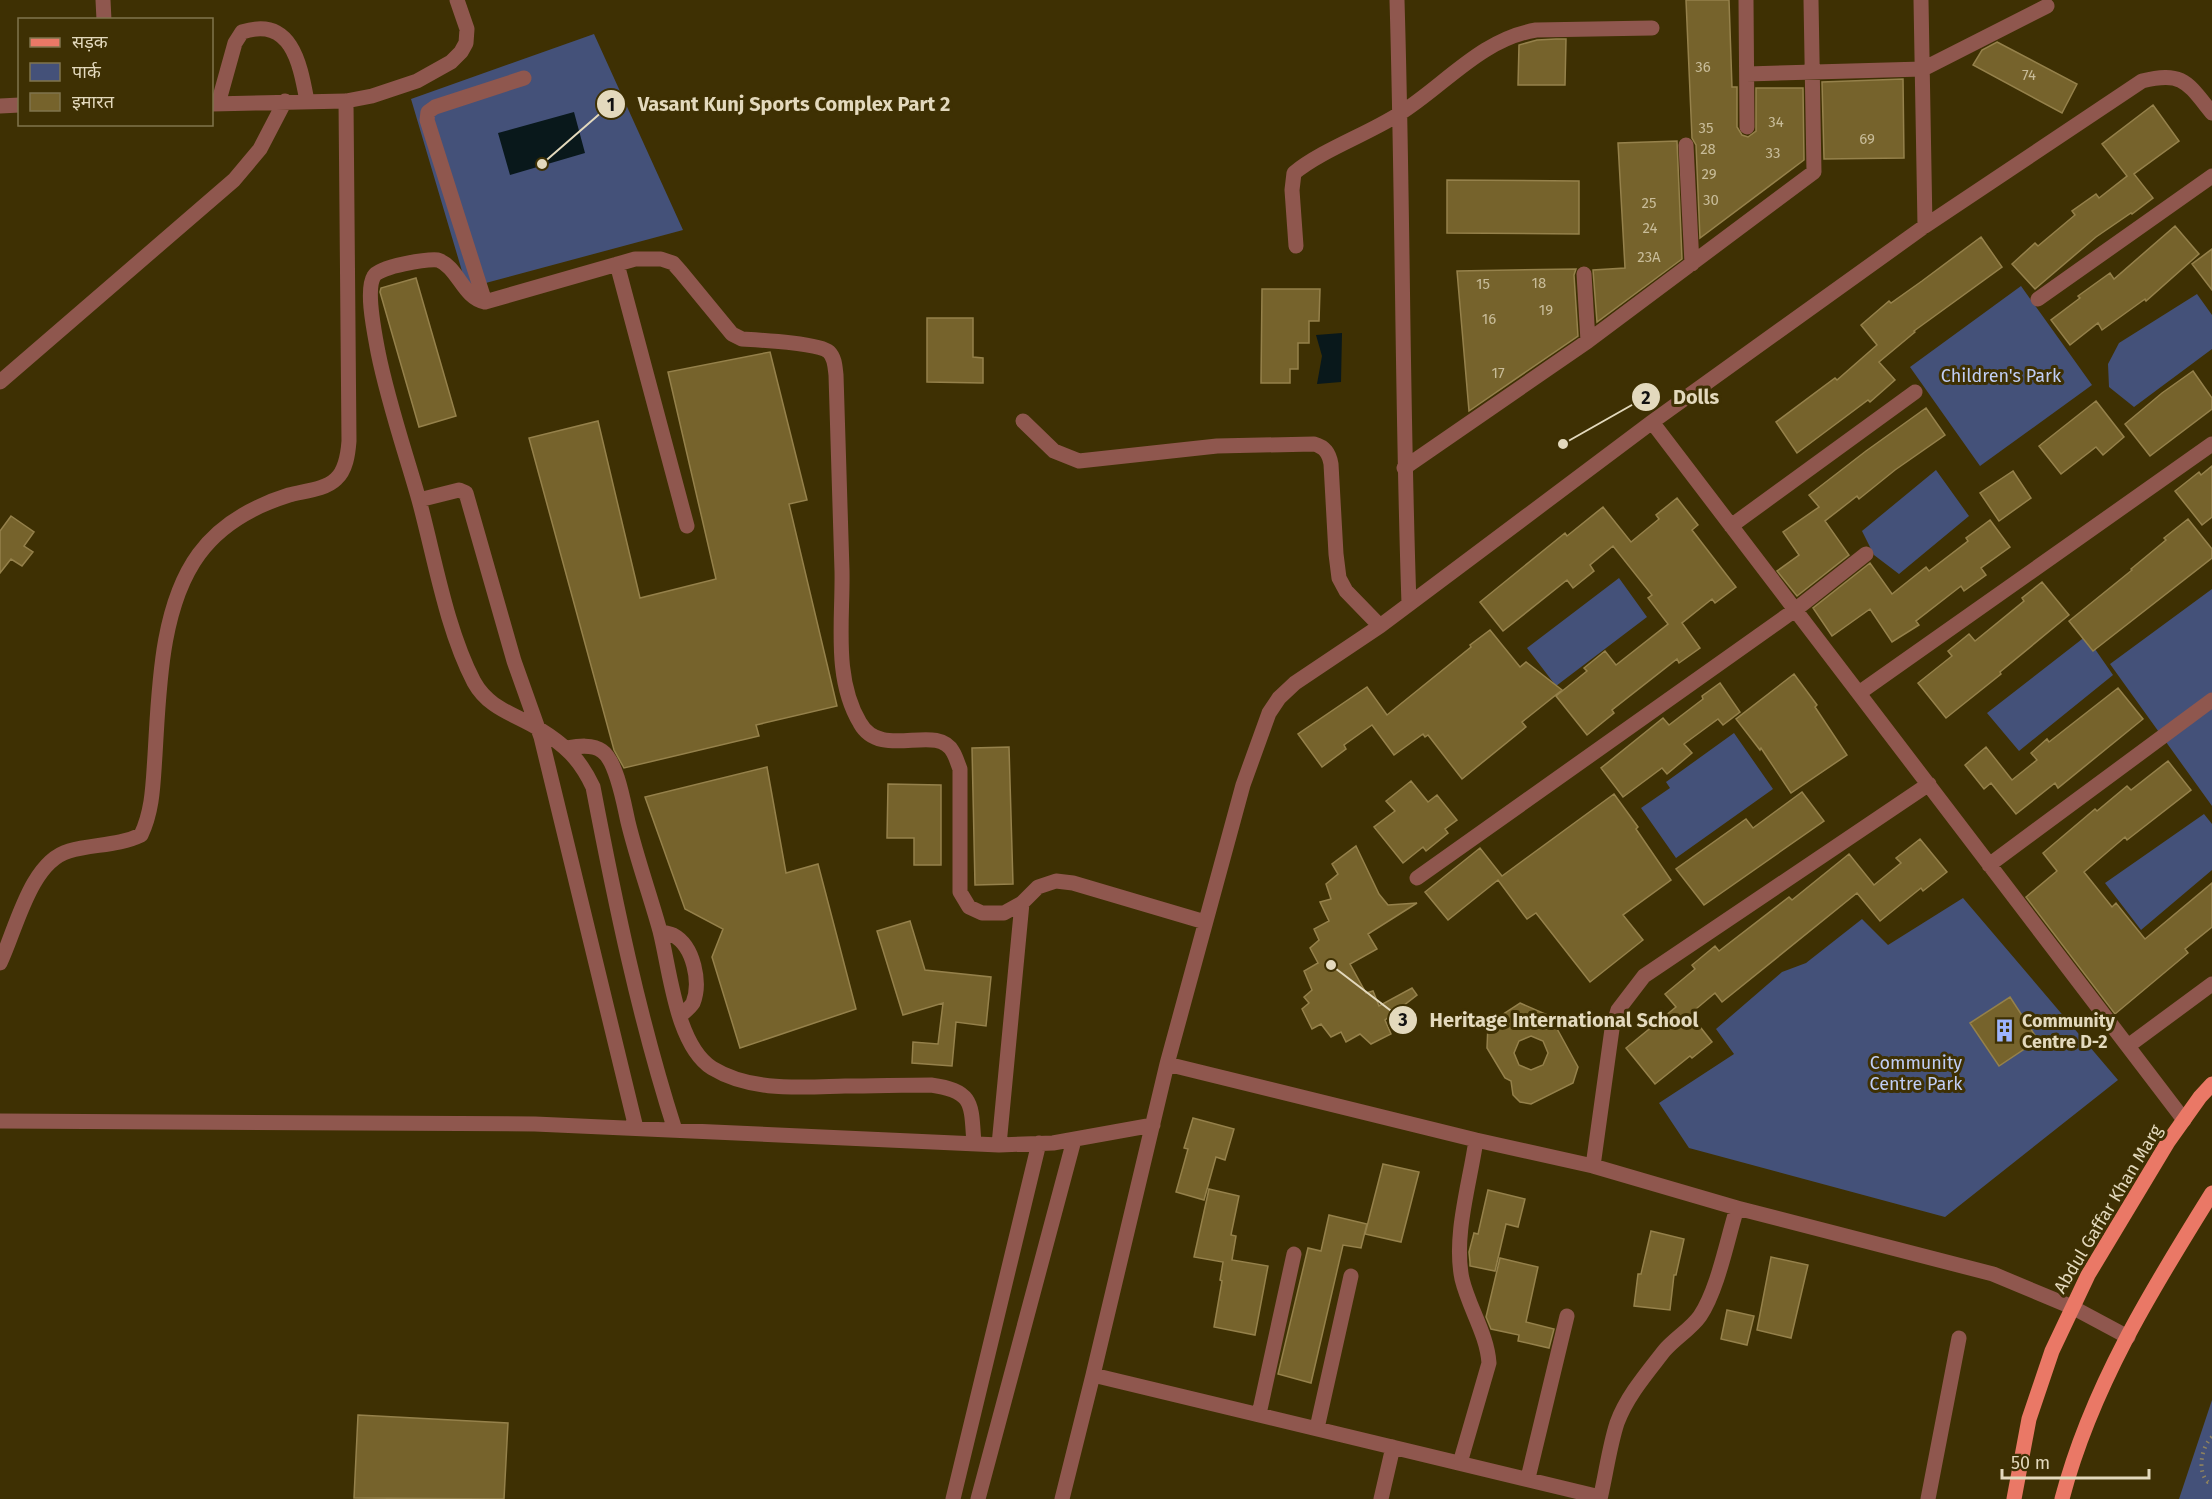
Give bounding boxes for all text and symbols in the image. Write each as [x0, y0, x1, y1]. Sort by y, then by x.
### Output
legend [18, 18, 213, 126]
text: सड़क [72, 31, 109, 53]
house number: 36 [1695, 58, 1711, 76]
text: पार्क [72, 61, 102, 83]
house number: 74 [2022, 66, 2036, 84]
callout: Vasant Kunj Sports Complex Part 2 [596, 85, 962, 123]
text: इमारत [72, 91, 115, 113]
text: Vasant Kunj Sports Complex Part 2 [637, 92, 950, 116]
text: 1 [607, 94, 615, 116]
house number: 34 [1768, 113, 1784, 131]
house number: 35 [1698, 119, 1714, 137]
house number: 69 [1859, 130, 1875, 148]
house number: 28 [1700, 140, 1716, 158]
house number: 33 [1766, 144, 1780, 162]
house number: 29 [1701, 165, 1717, 183]
house number: 30 [1703, 191, 1719, 209]
house number: 25 [1642, 194, 1656, 212]
house number: 24 [1642, 219, 1658, 237]
house number: 23A [1637, 248, 1661, 266]
house number: 18 [1532, 274, 1546, 292]
house number: 15 [1476, 275, 1490, 293]
house number: 19 [1539, 301, 1553, 319]
house number: 16 [1482, 310, 1496, 328]
house number: 17 [1491, 364, 1505, 382]
park label: Children's Park [1941, 365, 2062, 387]
callout: Dolls [1631, 378, 1731, 416]
text: Dolls [1673, 385, 1719, 409]
text: 2 [1641, 387, 1651, 409]
callout: Heritage International School [1388, 1001, 1710, 1039]
text: Heritage International School [1430, 1008, 1698, 1032]
text: 3 [1397, 1009, 1408, 1031]
place label: Community Centre D-2 [2022, 1010, 2116, 1053]
building icon: Community Centre D-2 [1991, 1018, 2017, 1044]
park label: Community Centre Park [1870, 1052, 1963, 1095]
street label: Abdul Gaffar Khan Marg [2049, 1120, 2167, 1297]
scale bar [2002, 1442, 2149, 1480]
text: 50 m [2011, 1452, 2050, 1474]

